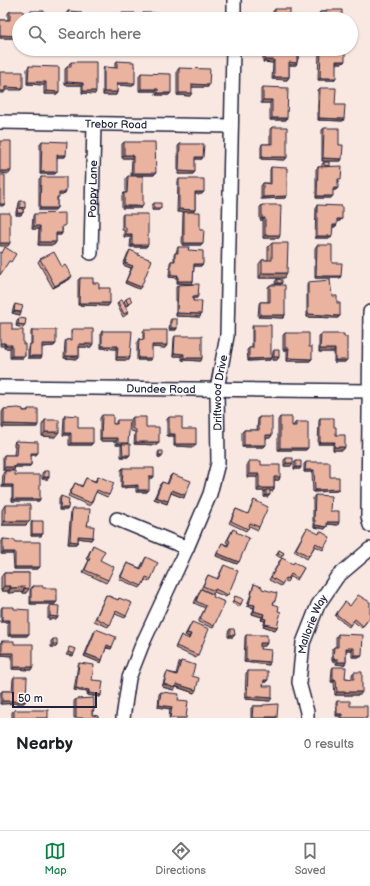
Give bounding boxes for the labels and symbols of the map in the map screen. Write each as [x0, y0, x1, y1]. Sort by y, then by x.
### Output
street label: Trebor Road [85, 117, 147, 132]
street label: Poppy Lane [86, 160, 100, 218]
street label: Driftwood Drive [211, 353, 230, 431]
street label: Dundee Road [126, 382, 196, 396]
street label: Mallorie Way [296, 592, 330, 654]
scale bar [12, 690, 97, 709]

